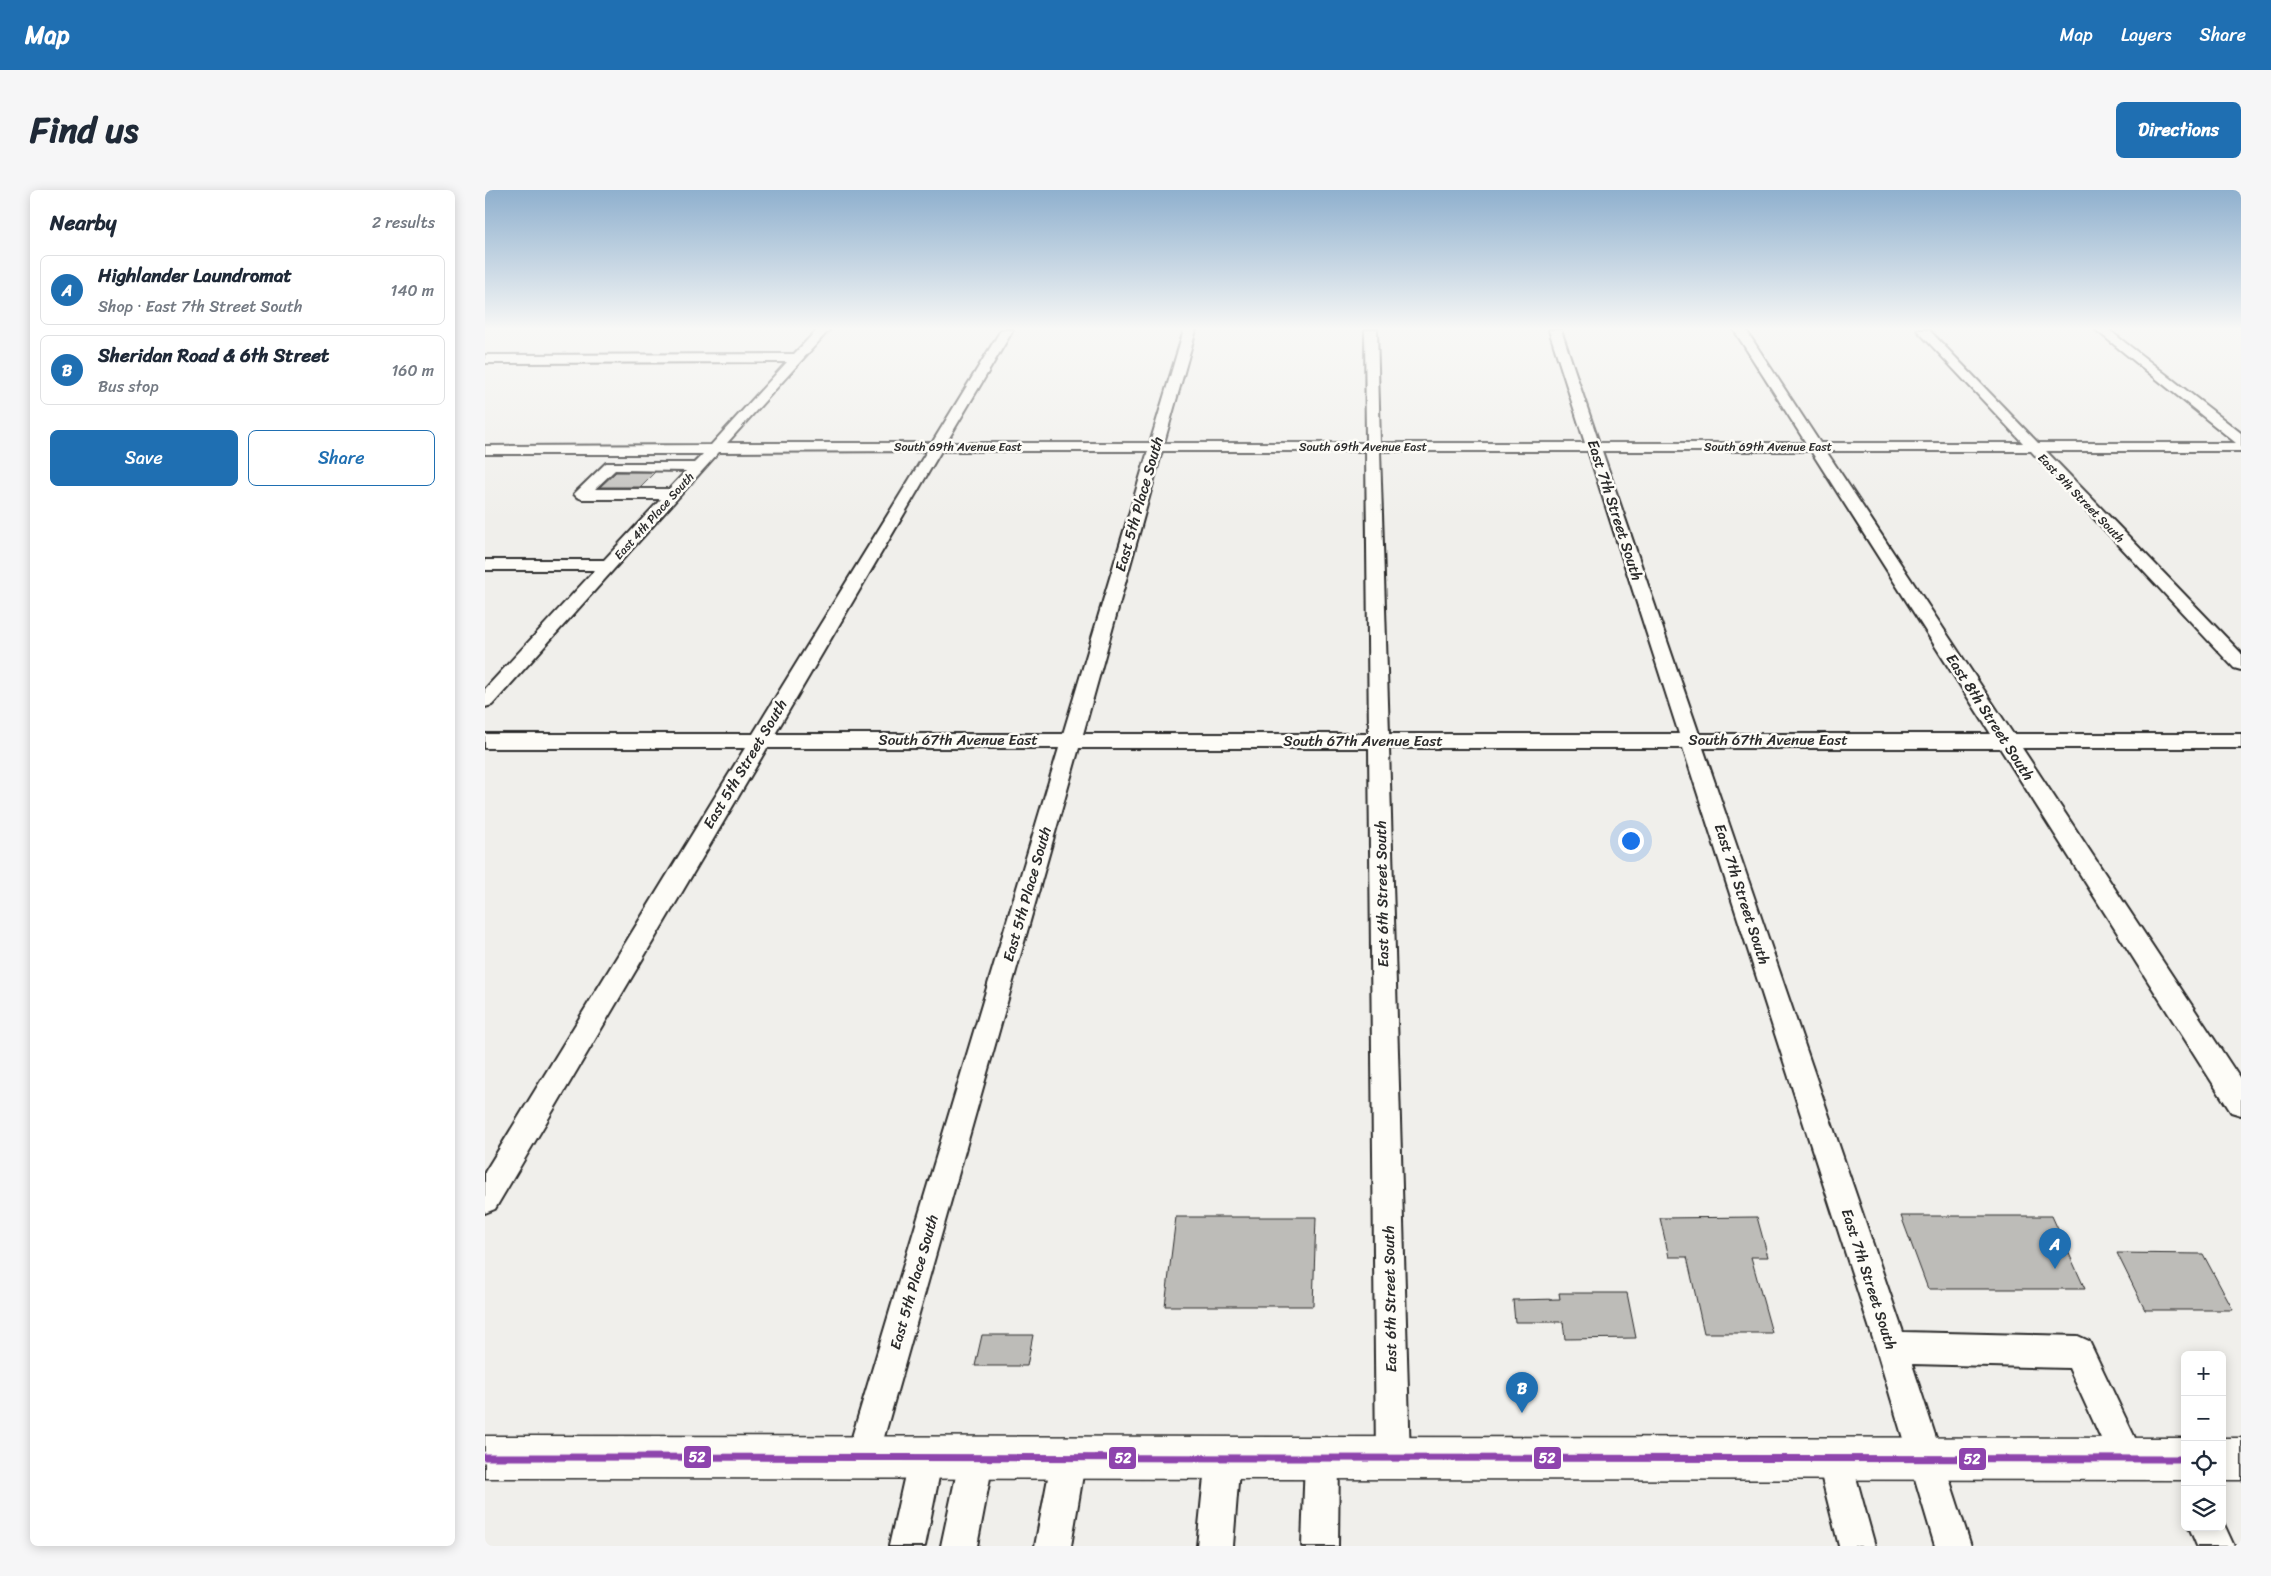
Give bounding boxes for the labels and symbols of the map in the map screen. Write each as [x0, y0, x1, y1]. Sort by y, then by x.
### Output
street label: East 5th Place South [1107, 433, 1171, 575]
street label: South 69th Avenue East [894, 436, 1022, 458]
street label: South 69th Avenue East [1299, 436, 1427, 458]
street label: East 7th Street South [1580, 436, 1650, 584]
street label: South 69th Avenue East [1704, 436, 1832, 458]
street label: East 9th Street South [2032, 448, 2130, 548]
street label: East 4th Place South [608, 467, 700, 565]
street label: East 8th Street South [1939, 648, 2041, 786]
street label: East 5th Street South [696, 694, 794, 834]
street label: South 67th Avenue East [878, 727, 1038, 753]
street label: South 67th Avenue East [1688, 727, 1848, 753]
street label: South 67th Avenue East [1283, 728, 1443, 754]
street label: East 6th Street South [1368, 820, 1396, 968]
street label: East 7th Street South [1707, 820, 1777, 968]
street label: East 5th Place South [995, 823, 1059, 965]
your location [1618, 828, 1644, 854]
street label: East 7th Street South [1834, 1205, 1904, 1353]
street label: East 5th Place South [882, 1211, 946, 1353]
street label: East 6th Street South [1376, 1225, 1404, 1373]
pin: A [2039, 1228, 2071, 1269]
pin: B [1506, 1372, 1538, 1413]
line badge: 52 [683, 1445, 712, 1469]
text: 52 [689, 1445, 706, 1470]
line badge: 52 [1108, 1446, 1137, 1470]
text: 52 [1115, 1446, 1132, 1471]
line badge: 52 [1533, 1446, 1562, 1470]
text: 52 [1539, 1446, 1556, 1471]
line badge: 52 [1958, 1447, 1987, 1471]
text: 52 [1964, 1447, 1981, 1472]

